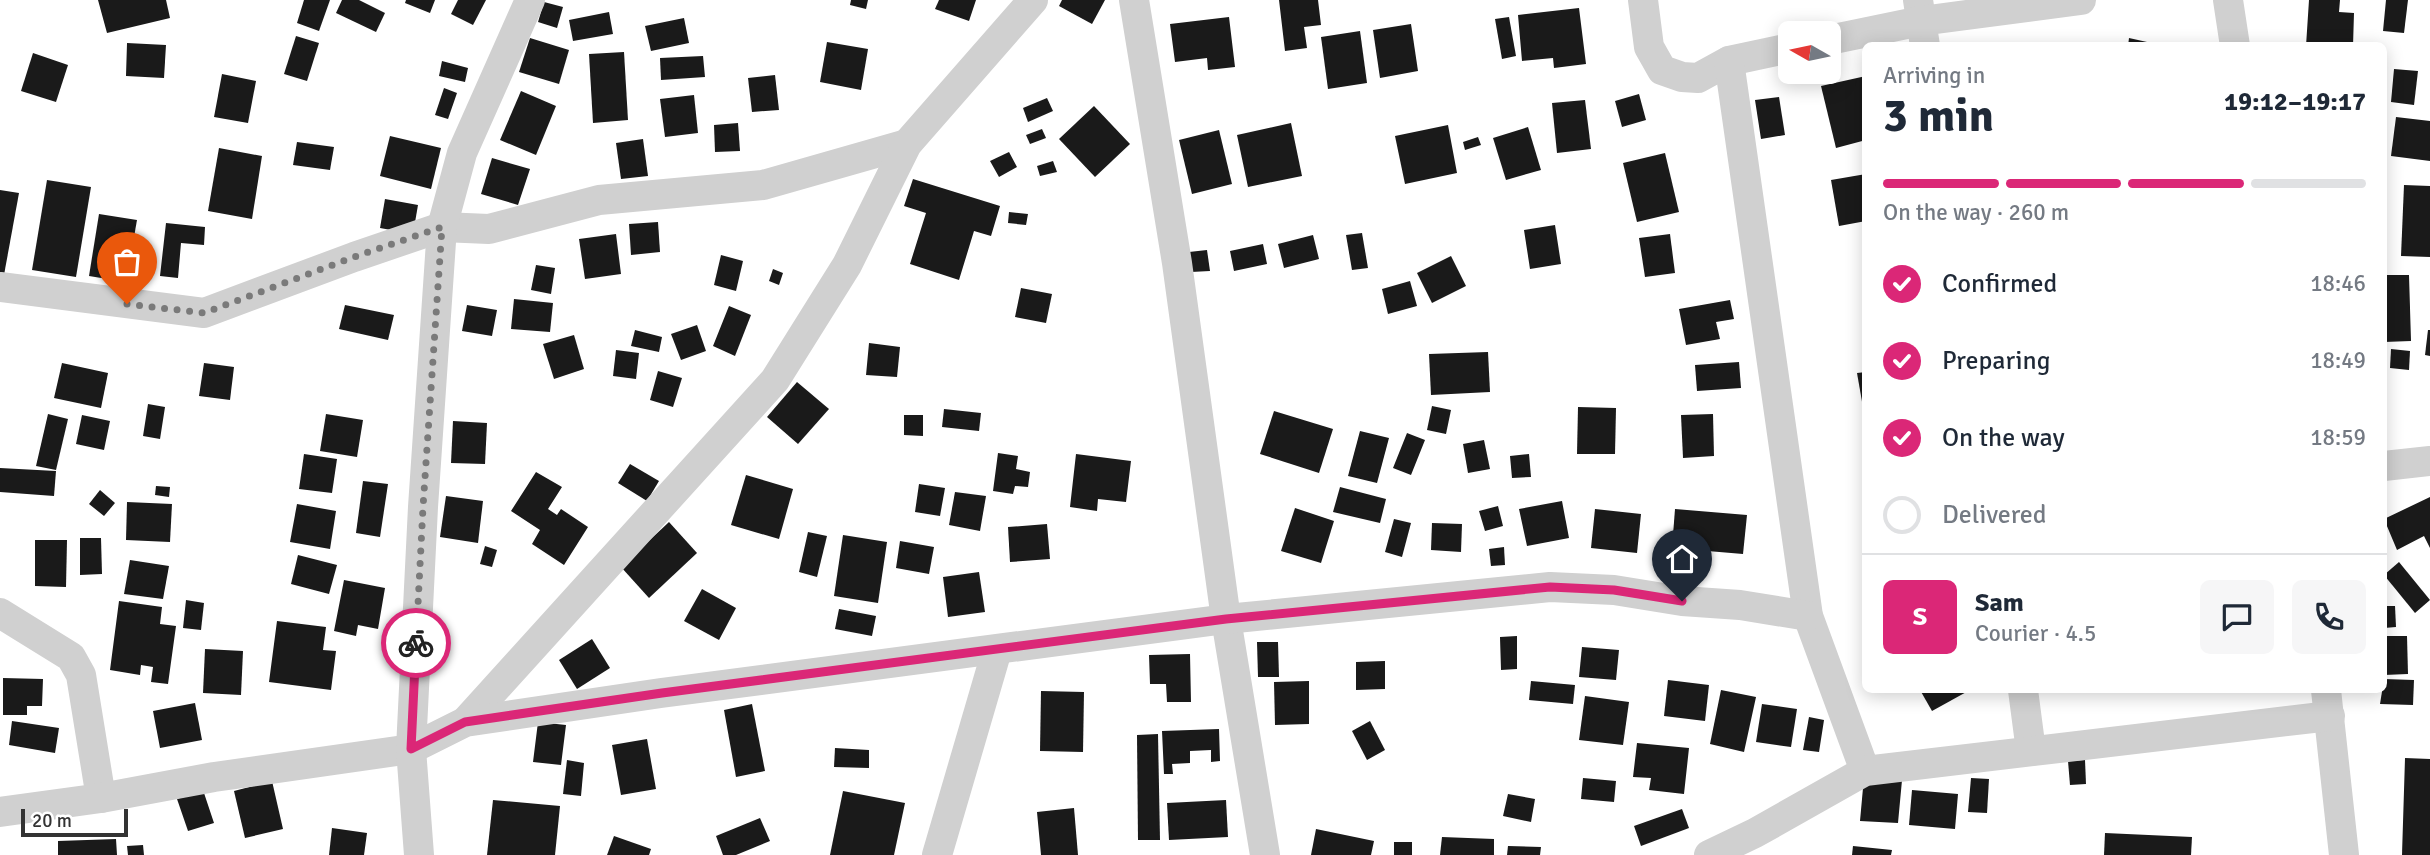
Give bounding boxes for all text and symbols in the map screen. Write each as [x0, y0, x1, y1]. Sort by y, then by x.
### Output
north arrow [1778, 21, 1841, 84]
map controls [1778, 21, 1841, 84]
text: Arriving in [1883, 61, 1985, 90]
text: 19:12–19:17 [2224, 86, 2366, 118]
text: 3 min [1883, 88, 1994, 144]
text: On the way · 260 m [1883, 198, 2069, 227]
pin [97, 232, 157, 304]
icon: bag [108, 243, 146, 281]
icon: check [1883, 265, 1921, 303]
text: Confirmed [1942, 268, 2057, 300]
text: 18:46 [2310, 269, 2366, 298]
icon: check [1883, 342, 1921, 380]
text: Preparing [1942, 345, 2050, 377]
text: 18:49 [2310, 346, 2366, 375]
icon: check [1883, 419, 1921, 457]
text: On the way [1942, 422, 2065, 454]
text: 18:59 [2310, 423, 2366, 452]
text: Delivered [1942, 499, 2047, 531]
pin [1652, 529, 1712, 601]
icon: home [1663, 540, 1701, 578]
button: chat [2200, 580, 2274, 654]
button: phone [2292, 580, 2366, 654]
text: Sam [1975, 587, 2024, 619]
text: S [1913, 601, 1927, 633]
courier [381, 608, 451, 678]
text: Courier · 4.5 [1975, 619, 2096, 648]
icon: bike [397, 624, 435, 662]
scale bar [21, 806, 128, 838]
text: 20 m [32, 809, 72, 833]

